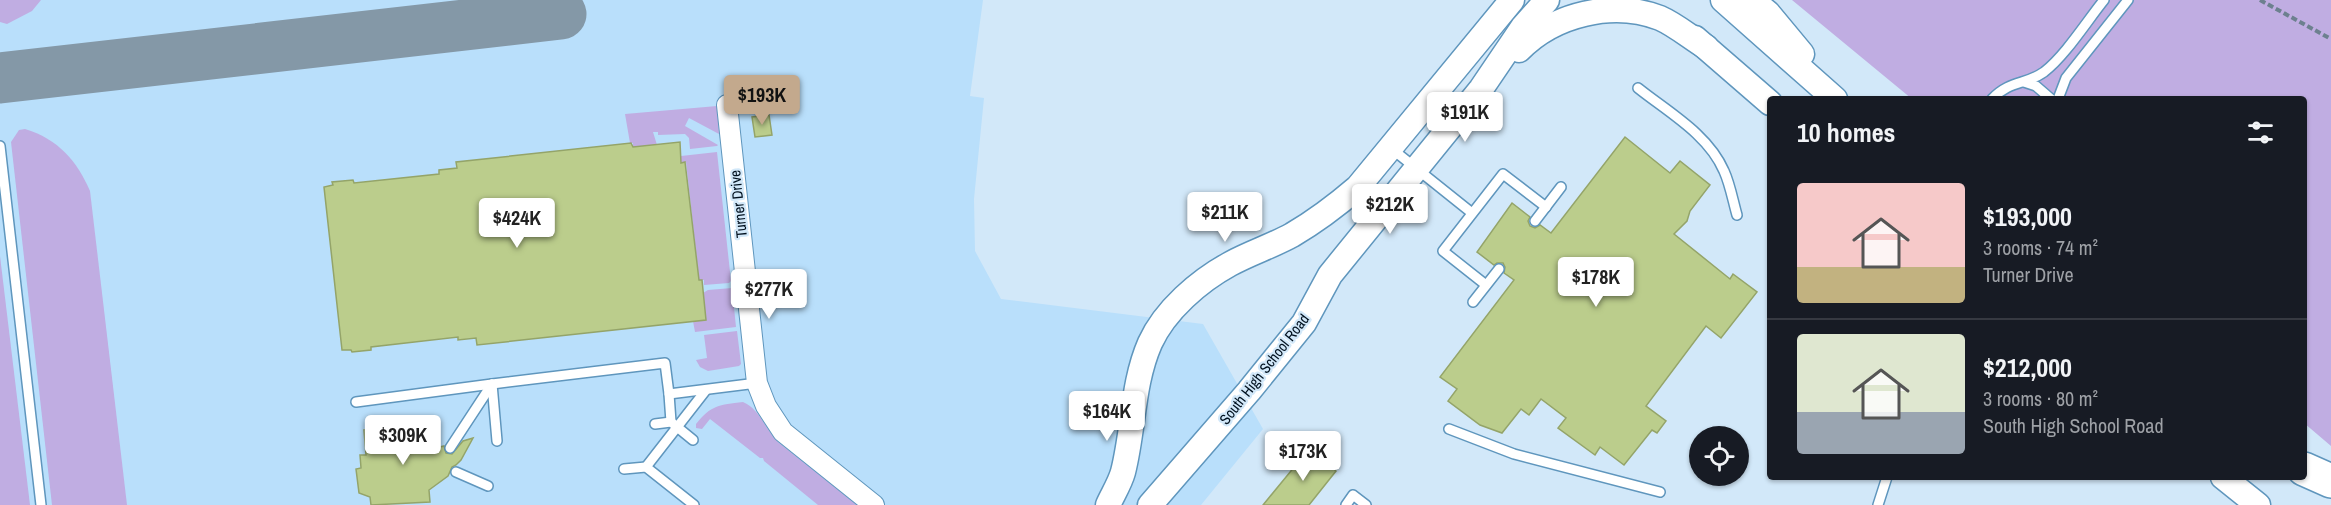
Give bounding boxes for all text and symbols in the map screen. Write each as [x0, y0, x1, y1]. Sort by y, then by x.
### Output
pin: $193K [720, 75, 804, 126]
text: $193K [738, 81, 786, 108]
pin: $191K [1423, 92, 1507, 143]
text: $191K [1441, 98, 1489, 125]
text: 10 homes [1797, 115, 1895, 150]
icon: filters [2244, 116, 2277, 149]
street label: Turner Drive [724, 169, 752, 239]
pin: $212K [1348, 184, 1432, 235]
text: $212K [1366, 190, 1414, 217]
pin: $211K [1183, 192, 1267, 243]
pin: $424K [475, 198, 559, 249]
text: $211K [1201, 198, 1249, 225]
text: $193,000 [1983, 199, 2072, 234]
text: $424K [493, 204, 541, 231]
icon: home [1845, 207, 1917, 279]
text: 3 rooms · 74 m² [1983, 234, 2098, 261]
pin: $178K [1554, 257, 1638, 308]
text: Turner Drive [1983, 261, 2074, 288]
text: $178K [1572, 263, 1620, 290]
pin: $277K [727, 269, 811, 320]
text: $277K [745, 275, 793, 302]
street label: South High School Road [1214, 309, 1314, 429]
text: $212,000 [1983, 350, 2072, 385]
icon: home [1845, 358, 1917, 430]
text: 3 rooms · 80 m² [1983, 385, 2098, 412]
pin: $164K [1065, 391, 1149, 442]
text: $164K [1083, 397, 1131, 424]
text: South High School Road [1983, 412, 2164, 439]
pin: $309K [361, 415, 445, 466]
text: $309K [379, 421, 427, 448]
map controls [1689, 426, 1749, 486]
button: locate [1689, 426, 1749, 486]
pin: $173K [1261, 431, 1345, 482]
text: $173K [1279, 437, 1327, 464]

